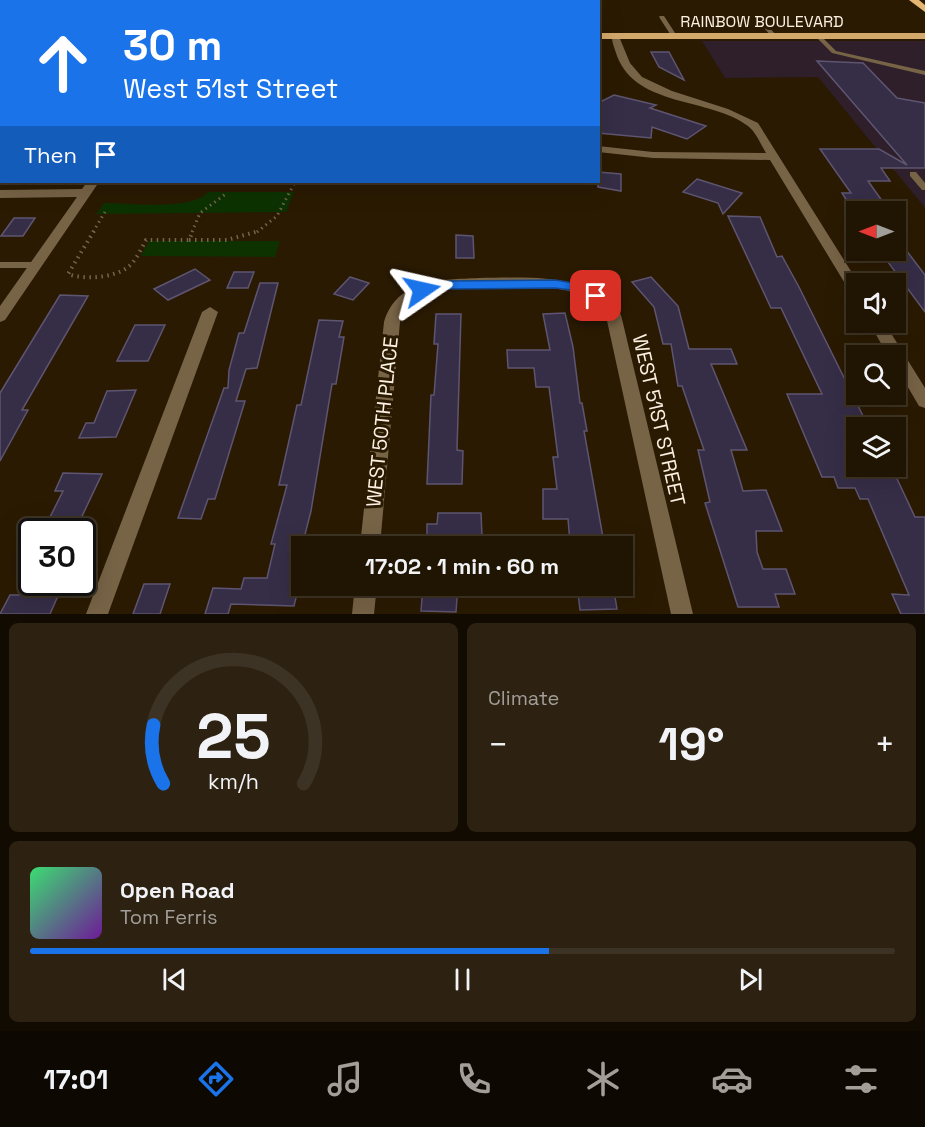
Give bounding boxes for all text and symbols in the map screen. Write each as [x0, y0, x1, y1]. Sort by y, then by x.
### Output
street label: RAINBOW BOULEVARD [680, 11, 844, 32]
text: 30 m [123, 19, 222, 72]
icon: ahead [24, 24, 102, 102]
text: West 51st Street [123, 71, 338, 106]
icon: arrive [89, 138, 122, 171]
text: Then [24, 141, 77, 169]
north arrow [846, 201, 906, 261]
map controls [846, 201, 906, 477]
position arrow [390, 258, 454, 322]
pin [570, 270, 621, 321]
button: sound [846, 273, 906, 333]
icon: arrive [579, 279, 612, 312]
street label: WEST 51ST STREET [627, 332, 691, 509]
street label: WEST 50TH PLACE [360, 336, 404, 508]
button: search [846, 345, 906, 405]
button: layers [846, 417, 906, 477]
speed limit sign: 30 [18, 518, 96, 596]
text: 17:02 · 1 min · 60 m [365, 552, 559, 580]
text: Climate [488, 685, 559, 711]
text: 25 [196, 697, 271, 776]
text: 19° [659, 716, 724, 773]
text: − [488, 724, 508, 766]
text: + [875, 724, 895, 766]
text: km/h [208, 769, 259, 796]
text: Open Road [120, 876, 235, 904]
text: Tom Ferris [120, 904, 218, 930]
icon: previous [158, 963, 191, 996]
icon: pause [446, 963, 479, 996]
icon: next [734, 963, 767, 996]
icon: directions [195, 1058, 237, 1100]
icon: music [324, 1058, 366, 1100]
icon: phone [453, 1058, 495, 1100]
icon: climate [582, 1058, 624, 1100]
icon: car [711, 1058, 753, 1100]
icon: filters [840, 1058, 882, 1100]
text: 17:01 [43, 1062, 108, 1097]

